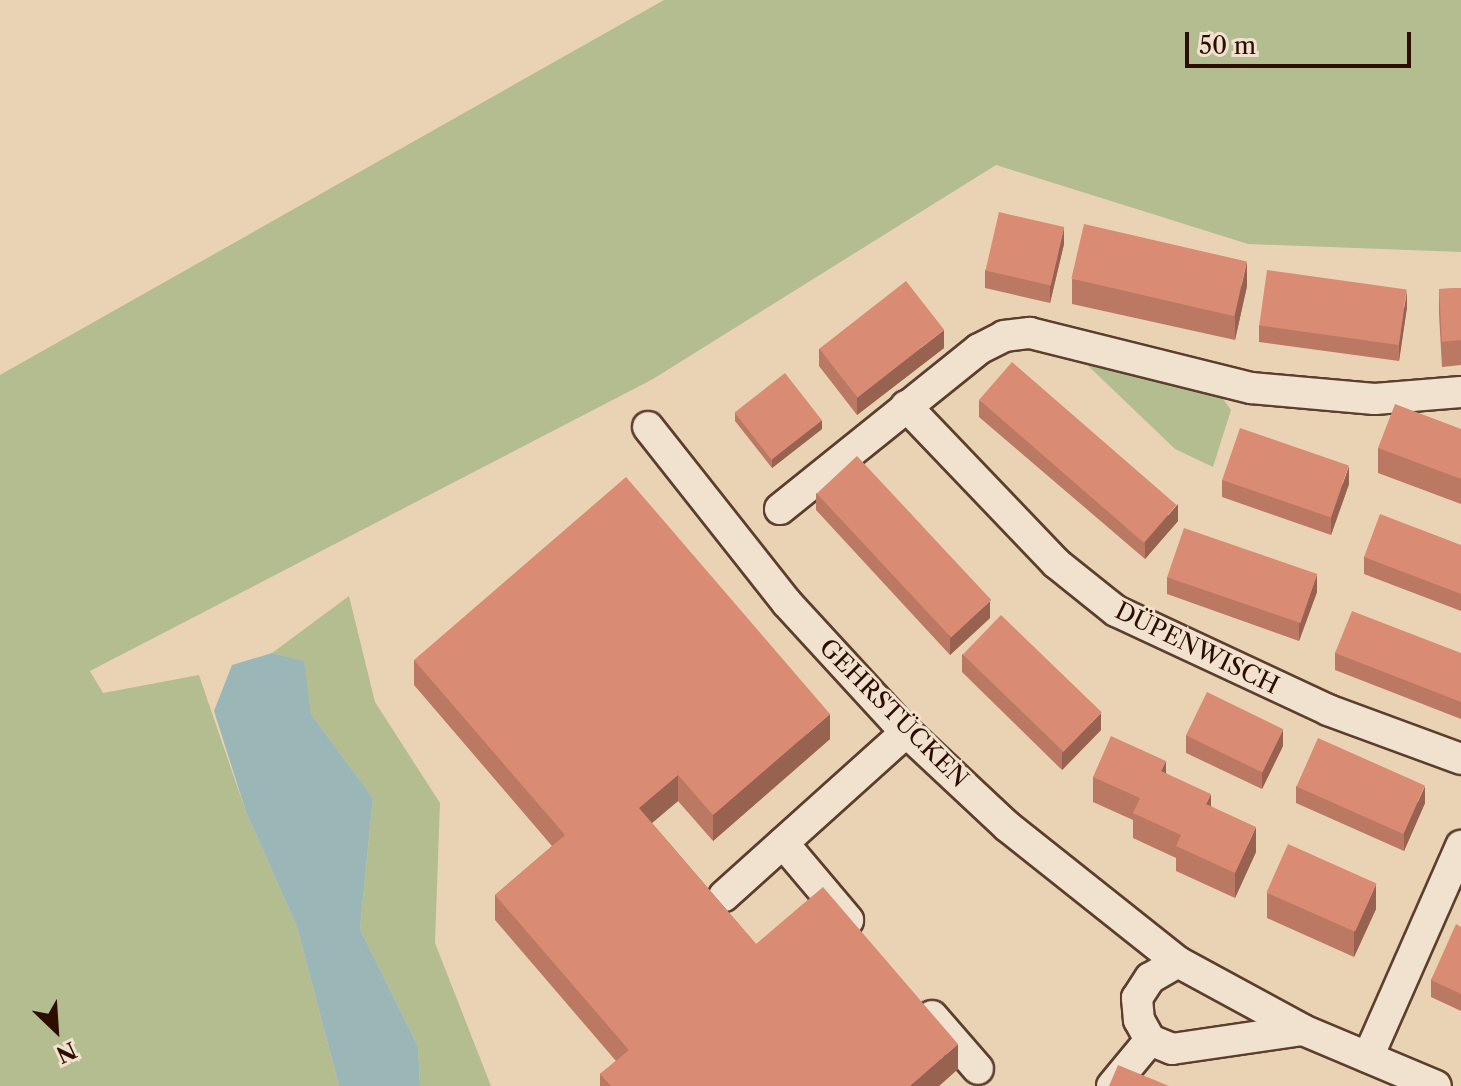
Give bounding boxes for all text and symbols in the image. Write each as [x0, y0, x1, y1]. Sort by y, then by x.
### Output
scale bar [1189, 16, 1415, 66]
text: 50 m [1199, 31, 1256, 60]
street label: DÜPENWISCH [1110, 596, 1284, 700]
street label: GEHRSTÜCKEN [814, 633, 974, 793]
north arrow [16, 990, 96, 1070]
text: N [52, 1036, 81, 1068]

